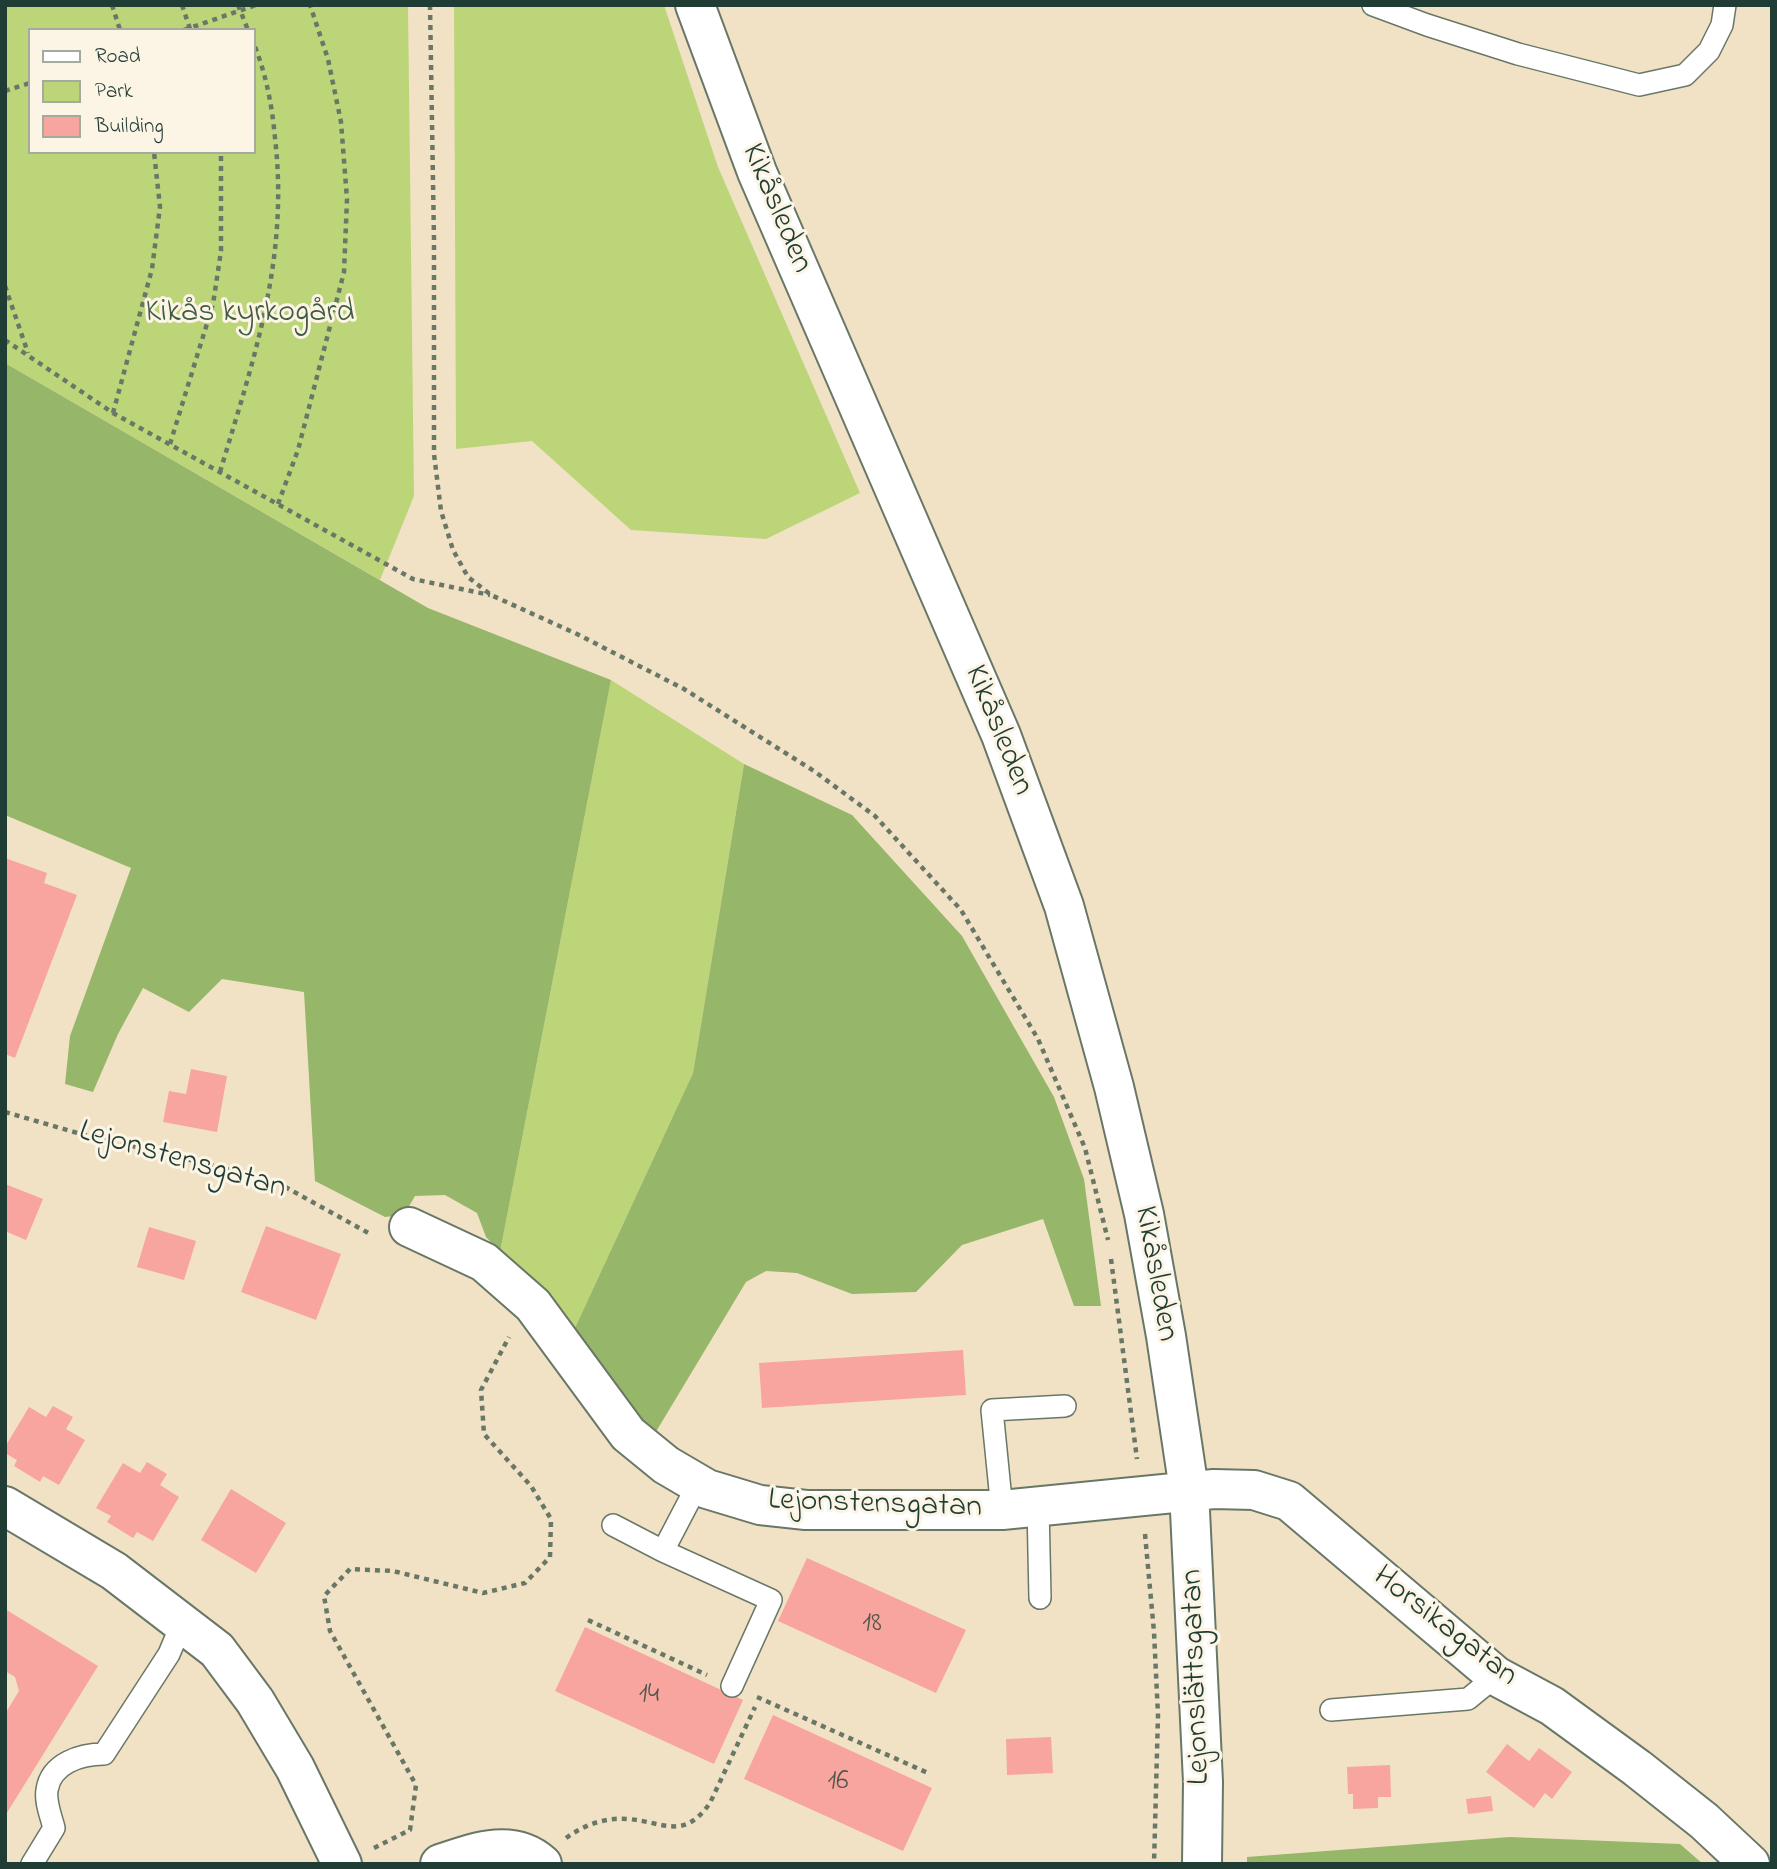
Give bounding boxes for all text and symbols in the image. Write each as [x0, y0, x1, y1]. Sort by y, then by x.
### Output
legend [28, 28, 256, 154]
text: Road [95, 42, 141, 72]
text: Park [95, 77, 133, 107]
text: Building [95, 112, 164, 142]
street label: Kikåsleden [731, 139, 819, 279]
park label: Kikås kyrkogård [146, 296, 354, 334]
street label: Kikåsleden [954, 660, 1040, 802]
street label: Lejonstensgatan [74, 1114, 290, 1210]
street label: Kikåsleden [1123, 1203, 1185, 1345]
street label: Lejonstensgatan [767, 1483, 983, 1529]
street label: Horsikagatan [1364, 1559, 1524, 1697]
street label: Lejonslättsgatan [1175, 1568, 1221, 1786]
house number: 18 [862, 1608, 882, 1642]
house number: 14 [639, 1679, 659, 1713]
house number: 16 [827, 1766, 849, 1800]

